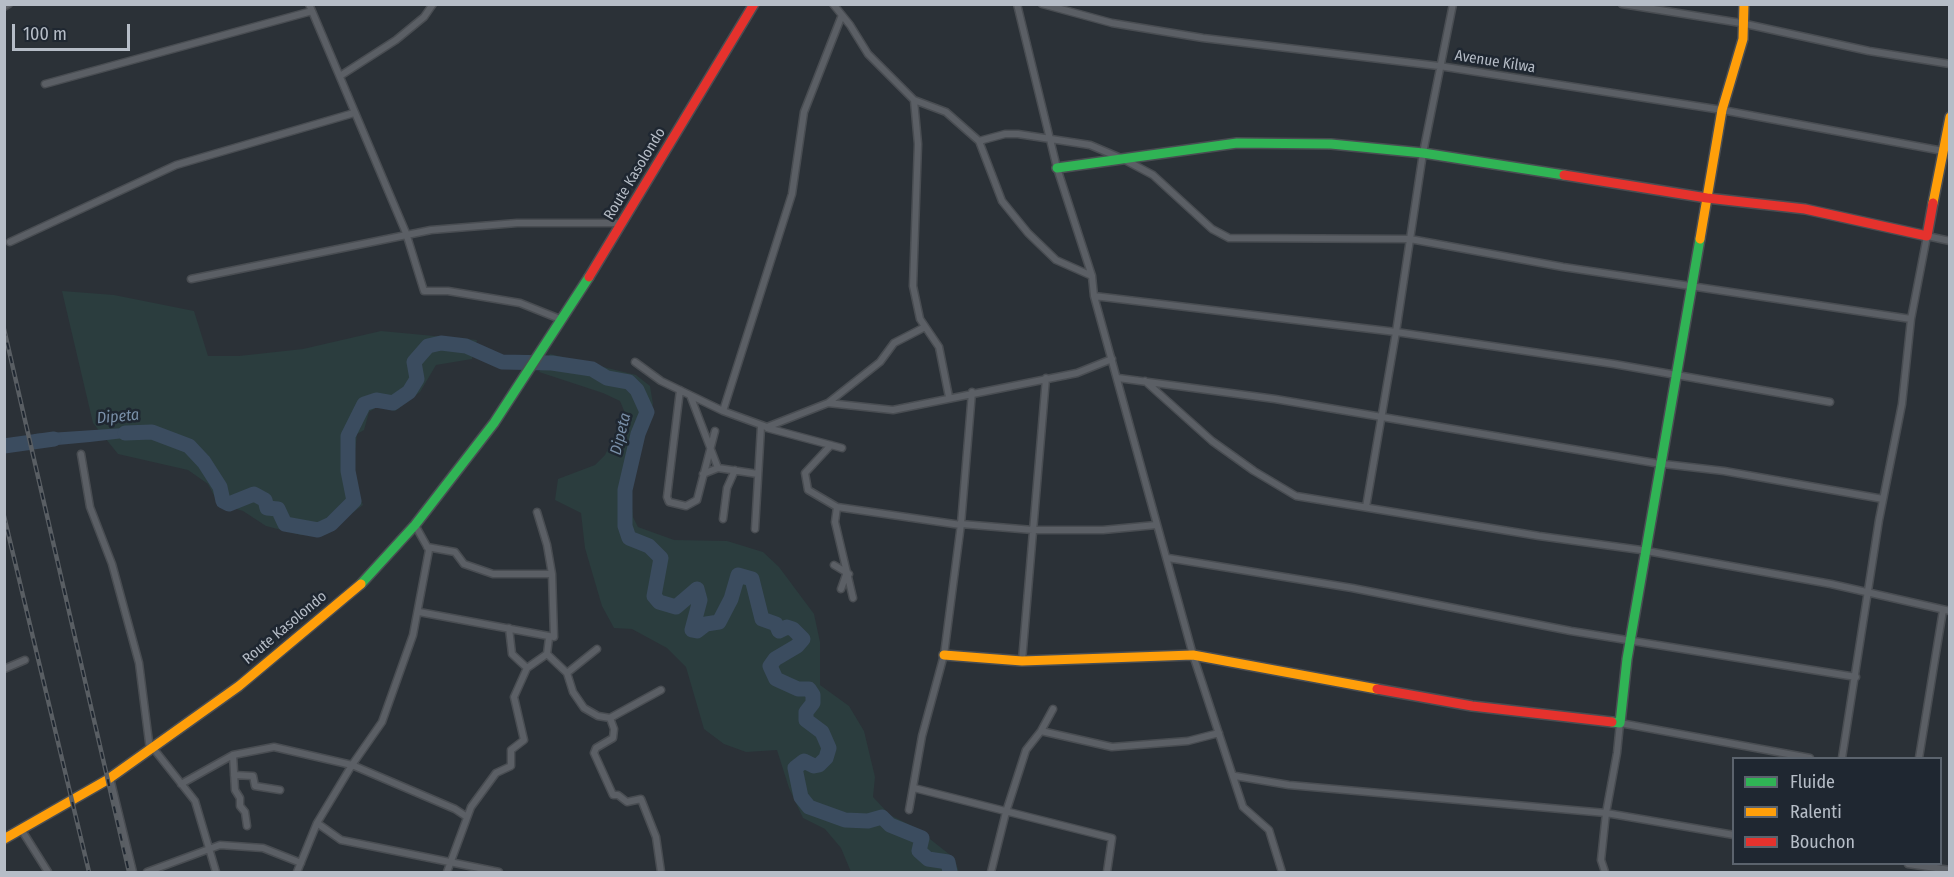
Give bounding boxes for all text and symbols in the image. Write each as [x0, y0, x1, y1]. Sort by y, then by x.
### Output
scale bar [15, 12, 134, 50]
text: 100 m [23, 23, 67, 45]
street label: Avenue Kilwa [1453, 47, 1537, 77]
street label: Route Kasolondo [600, 125, 670, 223]
water label: Dipeta [96, 406, 140, 428]
water label: Dipeta [607, 411, 635, 457]
street label: Route Kasolondo [239, 588, 331, 668]
legend [1732, 757, 1942, 865]
text: Fluide [1790, 771, 1835, 793]
text: Ralenti [1790, 801, 1842, 823]
text: Bouchon [1790, 831, 1855, 853]

